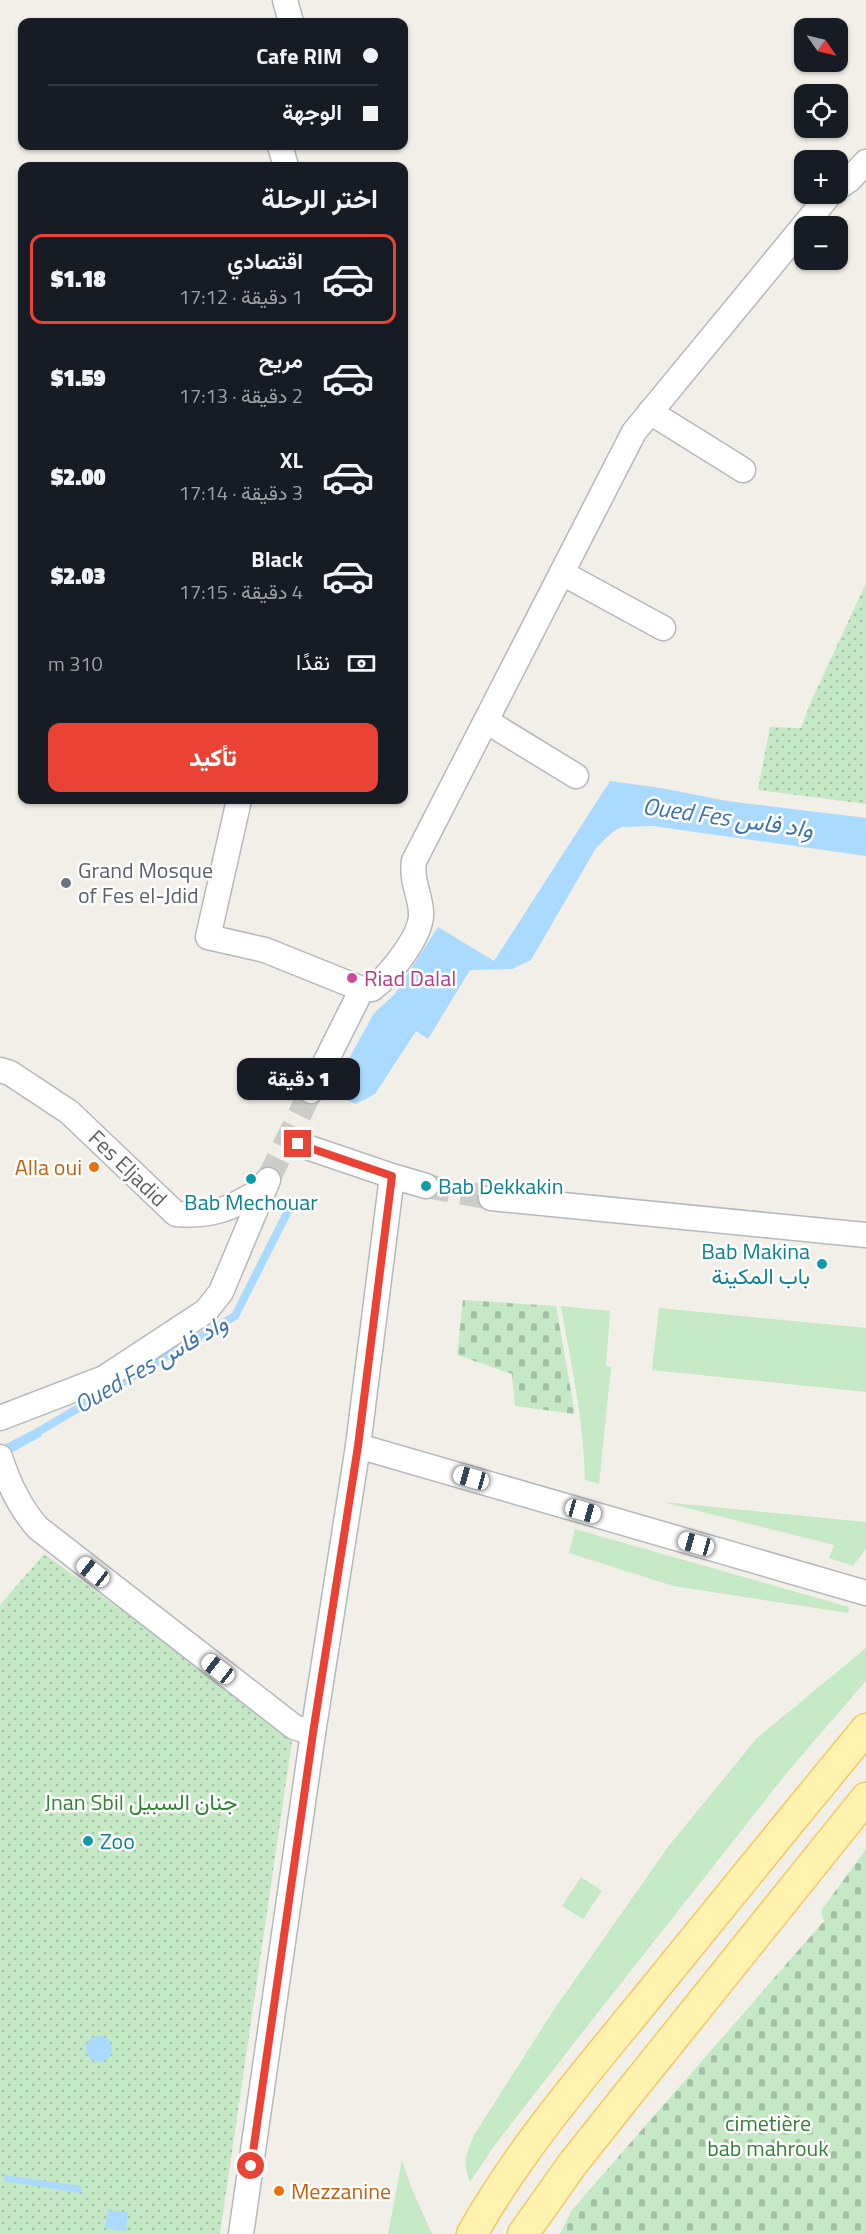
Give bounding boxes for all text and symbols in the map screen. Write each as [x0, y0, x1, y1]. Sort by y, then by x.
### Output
north arrow [794, 18, 848, 72]
map controls [794, 18, 848, 270]
text: Cafe RIM [256, 39, 342, 73]
button: locate [794, 84, 848, 138]
text: الوجهة [282, 95, 342, 129]
button: + [794, 150, 848, 204]
text: اختر الرحلة [261, 177, 378, 218]
button: − [794, 216, 848, 270]
text: اقتصادي [227, 244, 303, 278]
icon: car [321, 252, 375, 306]
text: $1.18 [51, 262, 106, 296]
text: 1 دقيقة · 17:12 [179, 281, 303, 312]
text: مريح [259, 343, 303, 377]
icon: car [321, 351, 375, 405]
text: $1.59 [51, 361, 106, 395]
text: 2 دقيقة · 17:13 [179, 380, 303, 411]
text: XL [280, 443, 303, 477]
icon: car [321, 450, 375, 504]
text: $2.00 [51, 460, 106, 494]
text: 3 دقيقة · 17:14 [179, 477, 303, 508]
text: Black [251, 542, 303, 576]
icon: car [321, 549, 375, 603]
text: $2.03 [51, 559, 106, 593]
text: 4 دقيقة · 17:15 [179, 576, 303, 607]
text: نقدًا [296, 645, 330, 679]
icon: cash [345, 647, 378, 680]
text: 310 m [48, 648, 103, 679]
button: تأكيد [48, 723, 378, 792]
water label: Oued Fes واد فاس [640, 787, 816, 847]
place label: Grand Mosque of Fes el-Jdid [78, 853, 213, 912]
marker: Grand Mosque of Fes el-Jdid [59, 876, 73, 890]
place label: Riad Dalal [364, 961, 456, 995]
marker: Riad Dalal [345, 971, 359, 985]
callout: 1 دقيقة [236, 1057, 360, 1099]
text: 1 دقيقة [267, 1063, 330, 1094]
street label: Fes Eljadid [81, 1122, 175, 1214]
route end [284, 1130, 311, 1157]
place label: Alla oui [15, 1150, 82, 1184]
marker: Alla oui [87, 1160, 101, 1174]
place label: Bab Dekkakin [438, 1169, 564, 1203]
marker: Bab Mechouar [244, 1172, 258, 1186]
marker: Bab Dekkakin [419, 1179, 433, 1193]
place label: Bab Mechouar [184, 1185, 318, 1219]
place label: Bab Makina باب المكينة [701, 1234, 810, 1293]
marker: Bab Makina باب المكينة [815, 1257, 829, 1271]
water label: Oued Fes واد فاس [67, 1304, 234, 1422]
car [451, 1464, 491, 1492]
car [563, 1497, 603, 1525]
car [676, 1530, 716, 1558]
car [73, 1554, 113, 1590]
car [198, 1651, 238, 1687]
park label: Jnan Sbil جنان السبيل [45, 1785, 237, 1819]
place label: Zoo [100, 1824, 135, 1858]
marker: Zoo [81, 1834, 95, 1848]
park label: cimetière bab mahrouk [707, 2106, 829, 2165]
route start [237, 2152, 264, 2179]
place label: Mezzanine [291, 2174, 391, 2208]
marker: Mezzanine [272, 2184, 286, 2198]

